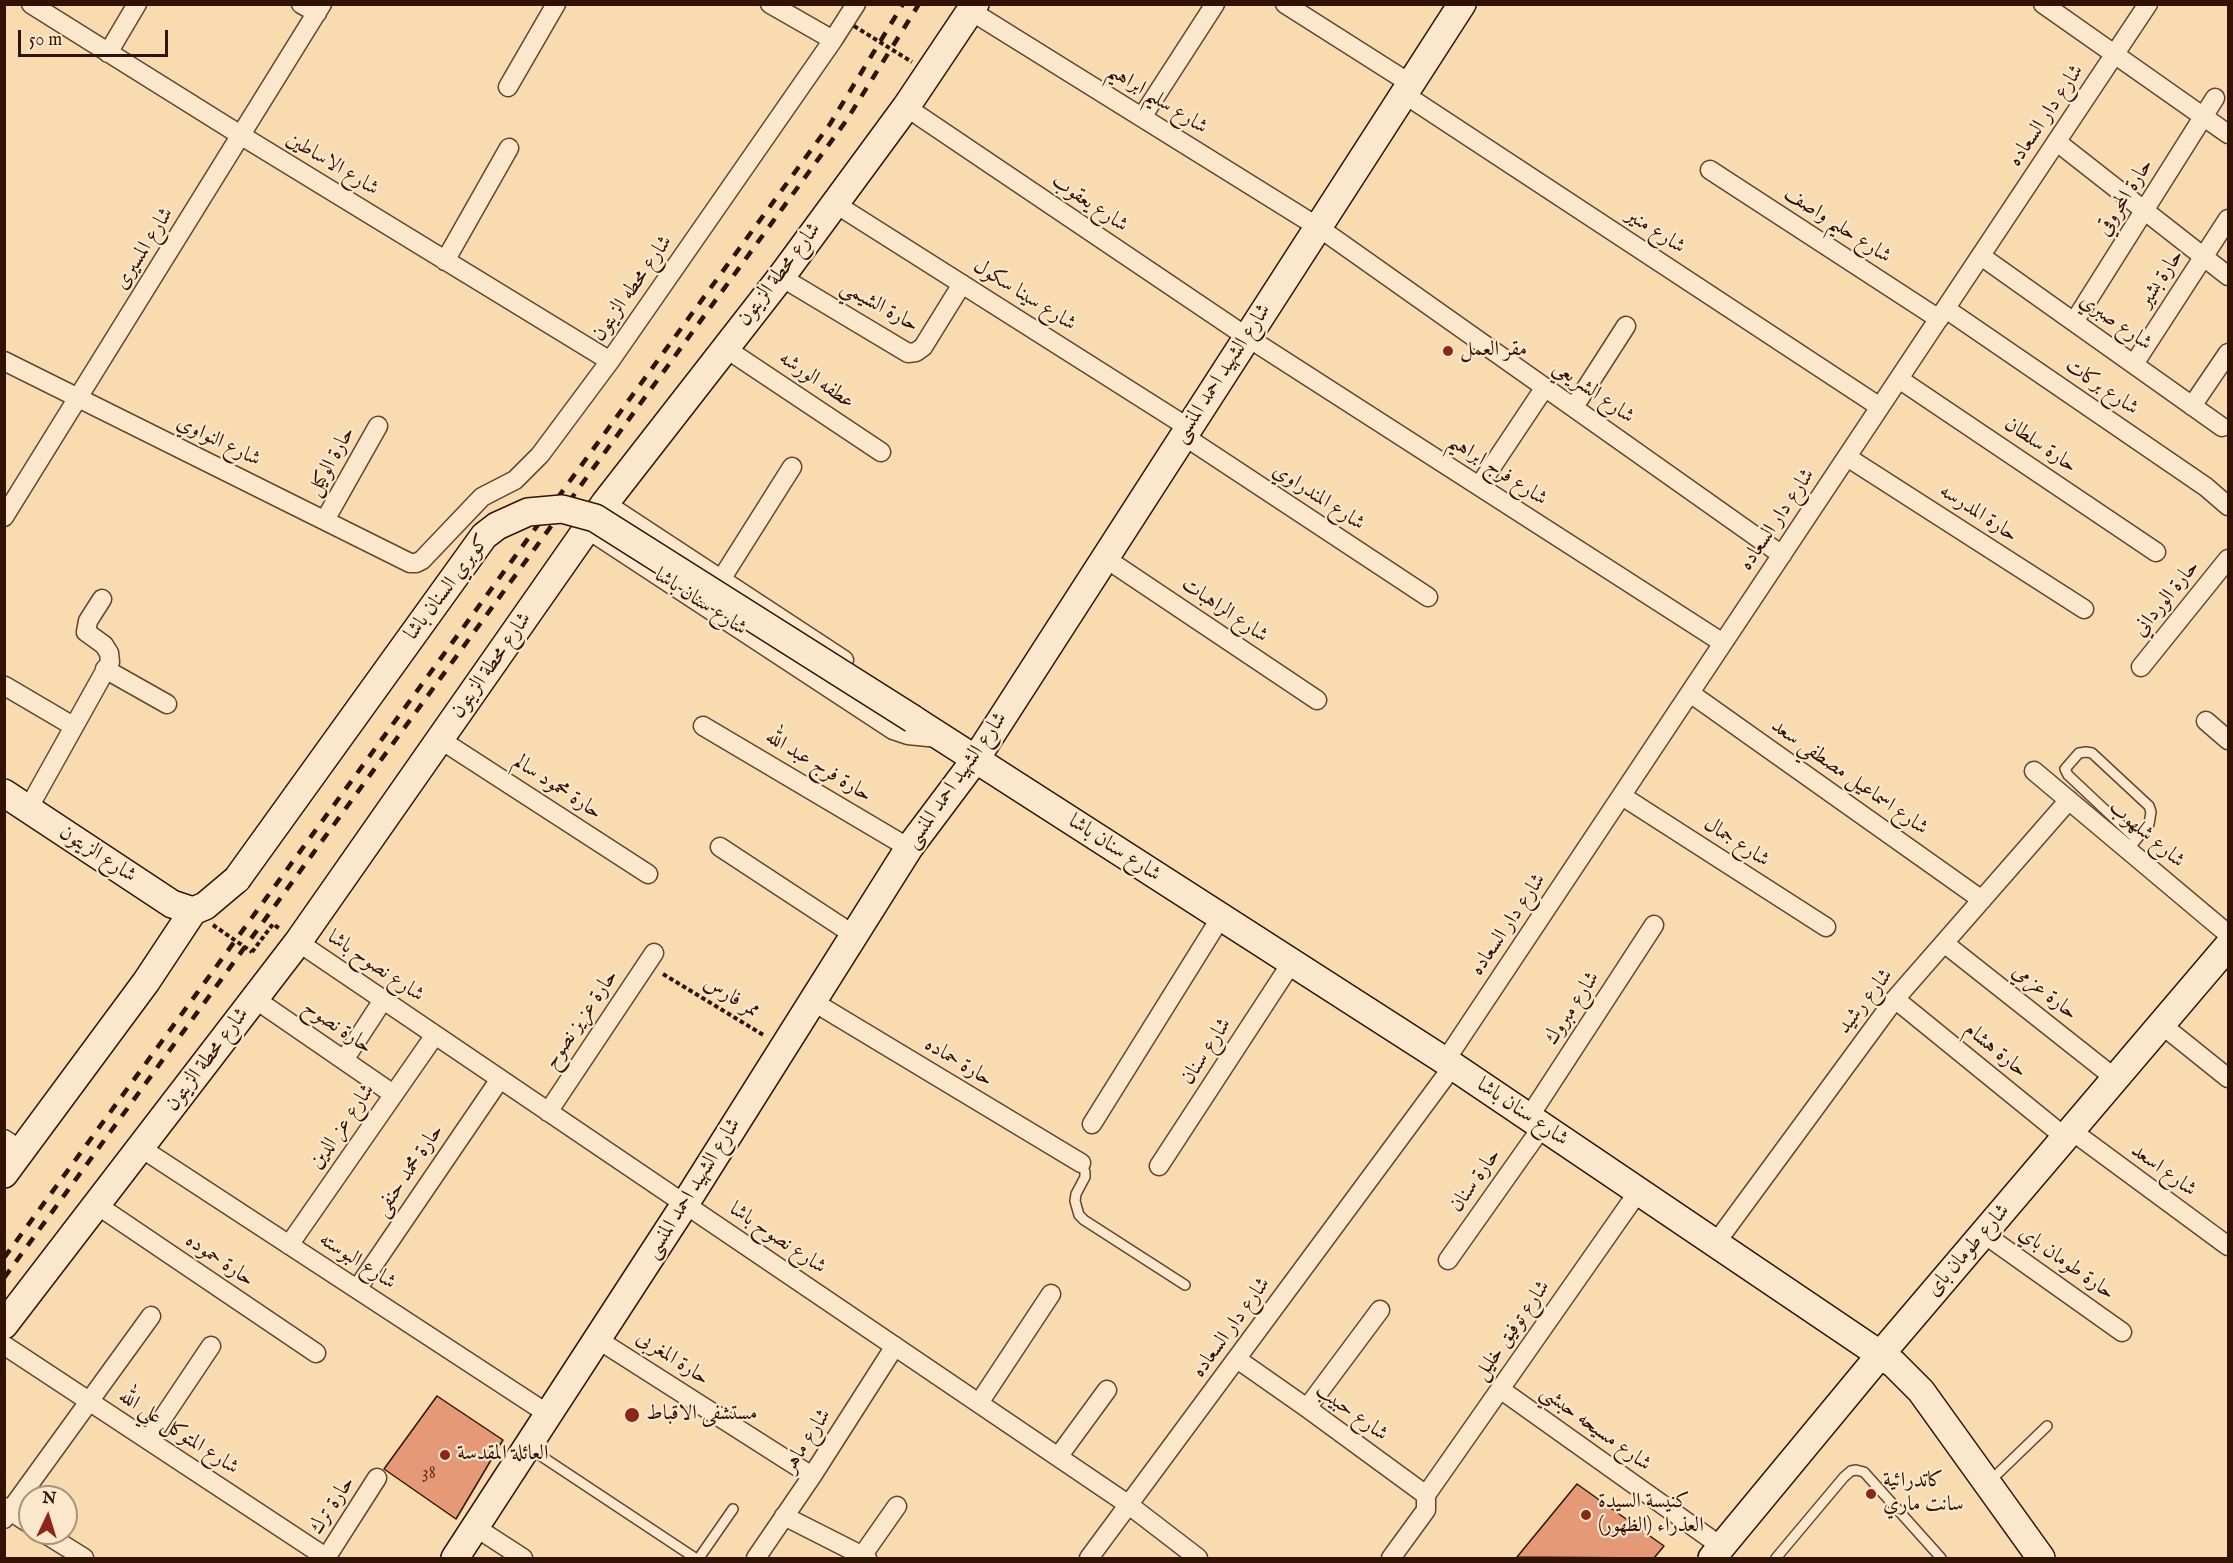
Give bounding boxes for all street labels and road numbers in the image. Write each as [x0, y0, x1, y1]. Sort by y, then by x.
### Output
street label: شارع سليم ابراهيم [1102, 59, 1212, 141]
street label: شارع دار السعاده [2004, 60, 2090, 172]
street label: شارع الاساطين [281, 127, 383, 203]
street label: حارة المحروقي [2092, 155, 2160, 241]
street label: شارع يعقوب [1046, 169, 1132, 239]
street label: شارع حليم واصف [1779, 182, 1895, 270]
street label: شارع المسيرى [110, 203, 180, 295]
street label: شارع منير [1621, 203, 1689, 261]
street label: شارع محطة الزيتون [733, 218, 827, 332]
street label: شارع محطه الزيتون [587, 231, 679, 347]
street label: حارة بشير [2134, 245, 2190, 313]
street label: شارع سينا سكول [968, 254, 1080, 338]
street label: حارة الشيمي [835, 275, 923, 339]
street label: شارع صبري [2074, 289, 2156, 357]
street label: شارع الشهيد احمد المنسى [1169, 299, 1277, 449]
street label: عطفه الورشه [773, 347, 859, 415]
street label: شارع بركات [2059, 354, 2143, 422]
street label: شارع الشريعي [1547, 356, 1639, 430]
street label: شارع النواوي [172, 411, 264, 473]
street label: حارة سلطان [1999, 412, 2081, 480]
street label: حارة الوكيل [303, 423, 361, 501]
street label: شارع فرج ابراهيم [1443, 430, 1551, 512]
street label: شارع المندراوي [1267, 459, 1369, 537]
street label: شارع دار السعاده [1735, 464, 1821, 576]
street label: حارة المدرسه [1934, 479, 2022, 549]
street label: كوبري السنان باشا [400, 530, 496, 646]
street label: حارة الورداني [2128, 556, 2206, 642]
street label: شارع سنان باشا [649, 564, 751, 642]
street label: شارع الراهبات [1176, 573, 1272, 649]
street label: شارع محطة الزيتون [446, 608, 538, 724]
street label: شارع الشهيد احمد المنسى [900, 708, 1014, 854]
street label: شارع اسماعيل مصطفي سعد [1765, 714, 1933, 842]
street label: حارة فرج عبد الله [760, 725, 876, 809]
street label: حارة محمود سالم [508, 750, 606, 826]
street label: شارع شلهوب [2103, 796, 2189, 874]
street label: شارع سنان باشا [1063, 810, 1165, 888]
street label: شارع جمال [1698, 812, 1774, 874]
street label: شارع الزيتون [54, 821, 140, 889]
street label: شارع دار السعاده [1466, 869, 1552, 981]
street label: شارع نصوح باشا [322, 925, 428, 1009]
street label: حارة عزمي [2006, 960, 2082, 1026]
street label: شارع رشيد [1833, 964, 1899, 1040]
street label: حارة عزيز نصوح [539, 965, 625, 1075]
street label: شارع مبروك [1540, 967, 1606, 1051]
street label: ممر فارس [698, 971, 764, 1025]
street label: حارة نصوح [297, 996, 377, 1060]
street label: شارع محطة الزيتون [161, 1003, 255, 1117]
street label: شارع سنان [1176, 1014, 1238, 1090]
street label: حارة هشام [1958, 1018, 2032, 1084]
street label: حارة حماده [919, 1033, 997, 1093]
street label: شارع سنان باشا [1471, 1073, 1573, 1153]
street label: شارع عز الدين [305, 1080, 381, 1174]
street label: شارع الشهيد احمد المنسى [641, 1114, 747, 1264]
street label: حارة محمد حنفى [370, 1120, 450, 1222]
street label: شارع اسعد [2125, 1139, 2201, 1203]
street label: حارة سنان [1445, 1144, 1507, 1218]
street label: شارع نصوح باشا [724, 1197, 830, 1281]
street label: شارع طومان باى [1922, 1199, 2016, 1303]
street label: حارة طومان باي [2013, 1222, 2119, 1306]
street label: شارع البوسته [314, 1228, 400, 1296]
street label: حارة حموده [180, 1229, 258, 1293]
street label: شارع دار السعاده [1187, 1273, 1277, 1383]
street label: شارع توفيق خليل [1469, 1276, 1557, 1386]
street label: حارة المغربى [631, 1326, 713, 1392]
street label: شارع حبيب [1310, 1378, 1392, 1448]
street label: شارع مسيحه حبشي [1535, 1380, 1655, 1478]
street label: شارع المتوكل علي الله [113, 1385, 243, 1481]
street label: شارع ماهر [778, 1404, 838, 1478]
street label: حارة ترك [305, 1472, 361, 1540]

